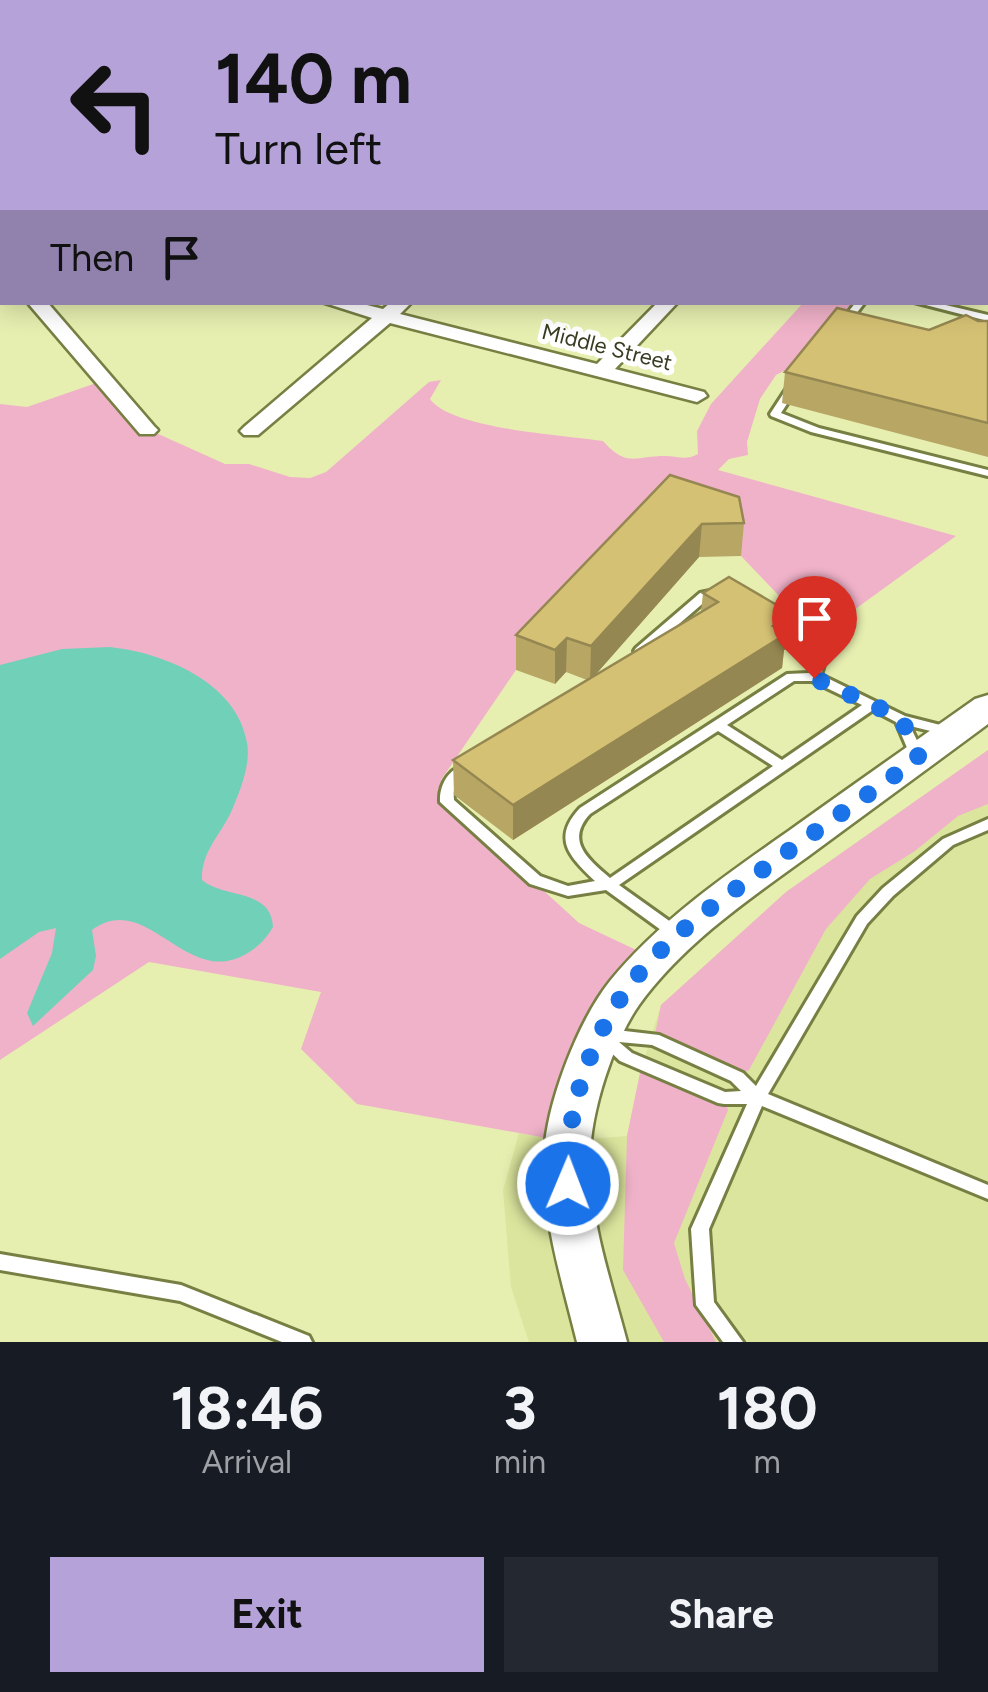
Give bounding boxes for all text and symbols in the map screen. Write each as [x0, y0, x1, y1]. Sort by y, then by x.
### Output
text: 140 m [215, 36, 412, 121]
icon: left [50, 40, 180, 170]
text: Turn left [215, 121, 382, 175]
icon: arrive [154, 230, 209, 285]
text: Then [50, 235, 134, 281]
street label: Middle Street [539, 318, 675, 376]
pin [772, 576, 857, 679]
icon: arrive [787, 591, 842, 646]
position arrow [516, 1132, 620, 1236]
text: 18:46 [170, 1372, 323, 1444]
text: 3 [503, 1372, 537, 1444]
text: 180 [717, 1372, 818, 1444]
text: Arrival [202, 1443, 292, 1481]
text: min [494, 1443, 546, 1481]
text: m [753, 1443, 781, 1481]
button: Exit [50, 1557, 484, 1672]
button: Share [504, 1557, 938, 1672]

